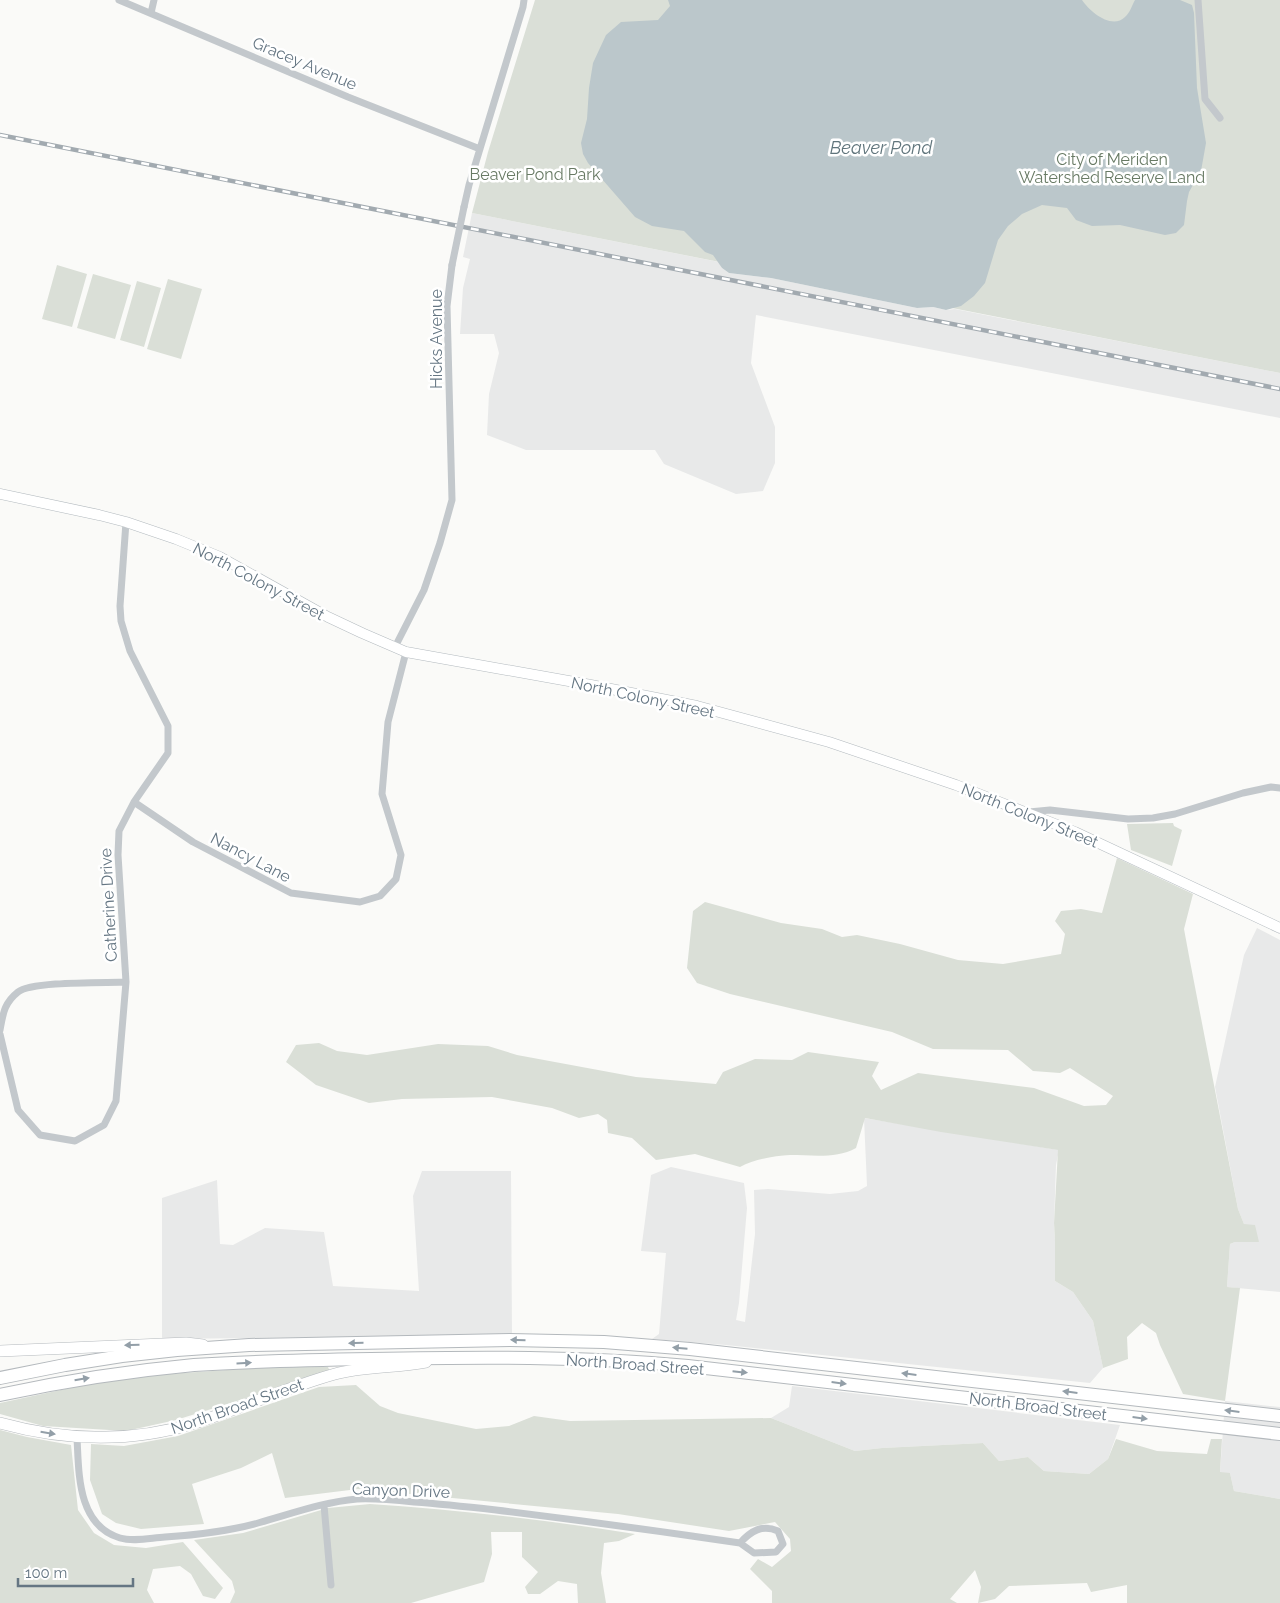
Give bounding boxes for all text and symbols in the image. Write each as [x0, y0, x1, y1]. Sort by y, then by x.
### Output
street label: Gracey Avenue [250, 33, 360, 94]
water label: Beaver Pond [830, 137, 933, 158]
park label: City of Meriden Watershed Reserve Land [1019, 150, 1205, 187]
park label: Beaver Pond Park [470, 165, 601, 184]
street label: Hicks Avenue [427, 289, 446, 389]
street label: North Colony Street [190, 539, 328, 624]
street label: North Colony Street [569, 673, 717, 722]
street label: North Colony Street [958, 779, 1102, 852]
street label: Nancy Lane [207, 828, 294, 887]
street label: Catherine Drive [96, 848, 121, 962]
one-way arrow [510, 1336, 526, 1344]
one-way arrow [348, 1339, 364, 1347]
one-way arrow [123, 1341, 139, 1349]
one-way arrow [672, 1344, 688, 1352]
street label: North Broad Street [565, 1350, 705, 1379]
one-way arrow [236, 1358, 252, 1366]
one-way arrow [732, 1368, 748, 1376]
one-way arrow [900, 1370, 916, 1378]
one-way arrow [75, 1375, 91, 1383]
street label: North Broad Street [168, 1375, 306, 1438]
one-way arrow [831, 1379, 847, 1387]
one-way arrow [1062, 1388, 1078, 1396]
street label: North Broad Street [968, 1389, 1109, 1424]
one-way arrow [1223, 1407, 1239, 1415]
one-way arrow [1132, 1414, 1148, 1422]
one-way arrow [40, 1430, 56, 1438]
street label: Canyon Drive [352, 1479, 450, 1502]
scale bar [18, 1556, 132, 1588]
text: 100 m [25, 1564, 67, 1582]

